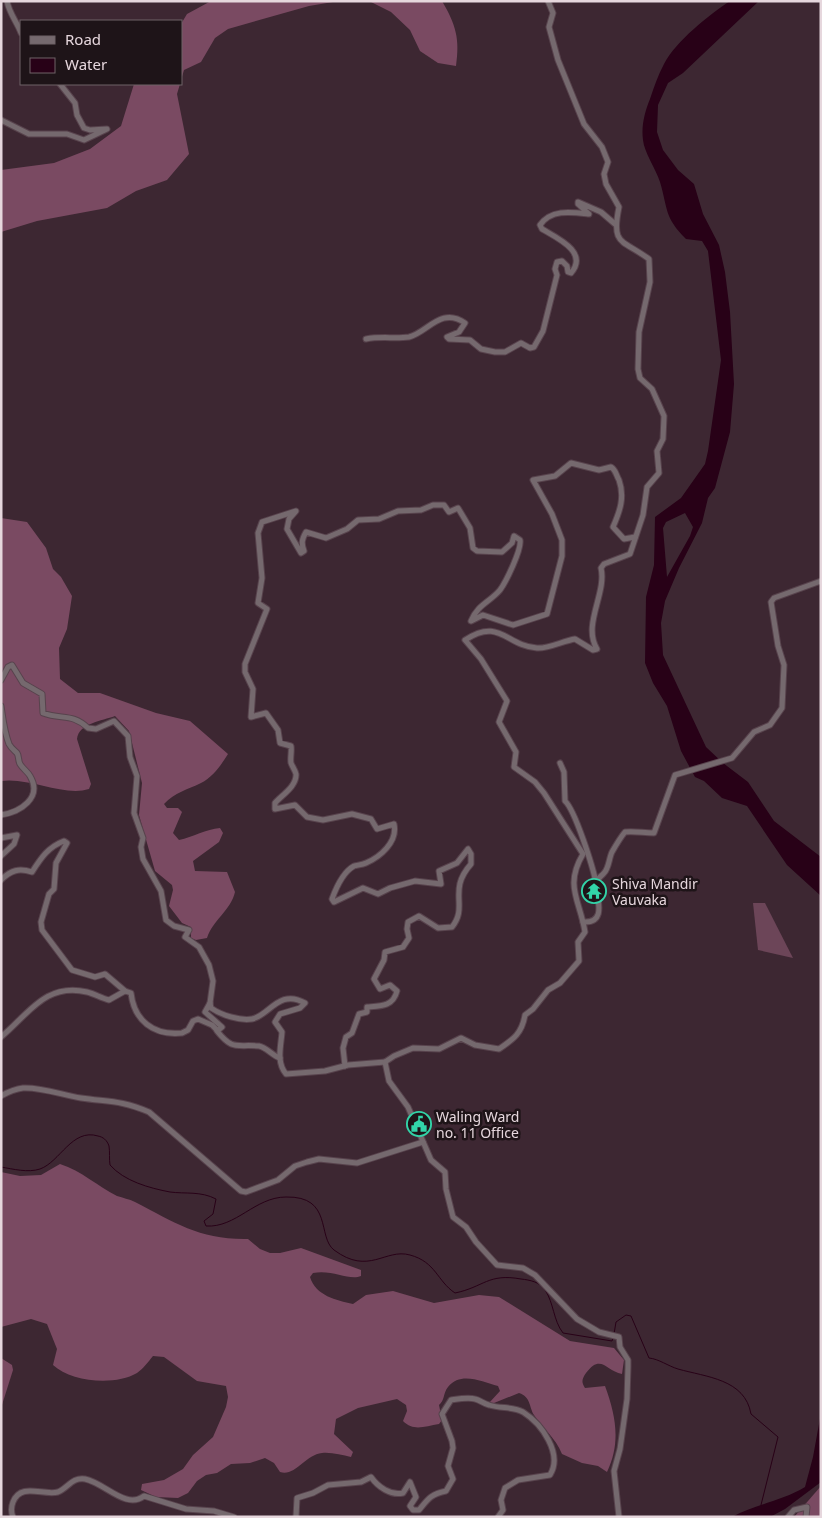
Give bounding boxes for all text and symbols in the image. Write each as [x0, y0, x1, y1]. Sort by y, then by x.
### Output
legend [20, 20, 182, 85]
text: Road [65, 29, 101, 49]
text: Water [65, 54, 107, 74]
place label: Shiva Mandir Vauvaka [612, 874, 698, 909]
temple icon: Shiva Mandir Vauvaka [581, 878, 607, 904]
place label: Waling Ward no. 11 Office [436, 1107, 519, 1142]
public building icon: Waling Ward no. 11 Office [406, 1111, 432, 1137]

